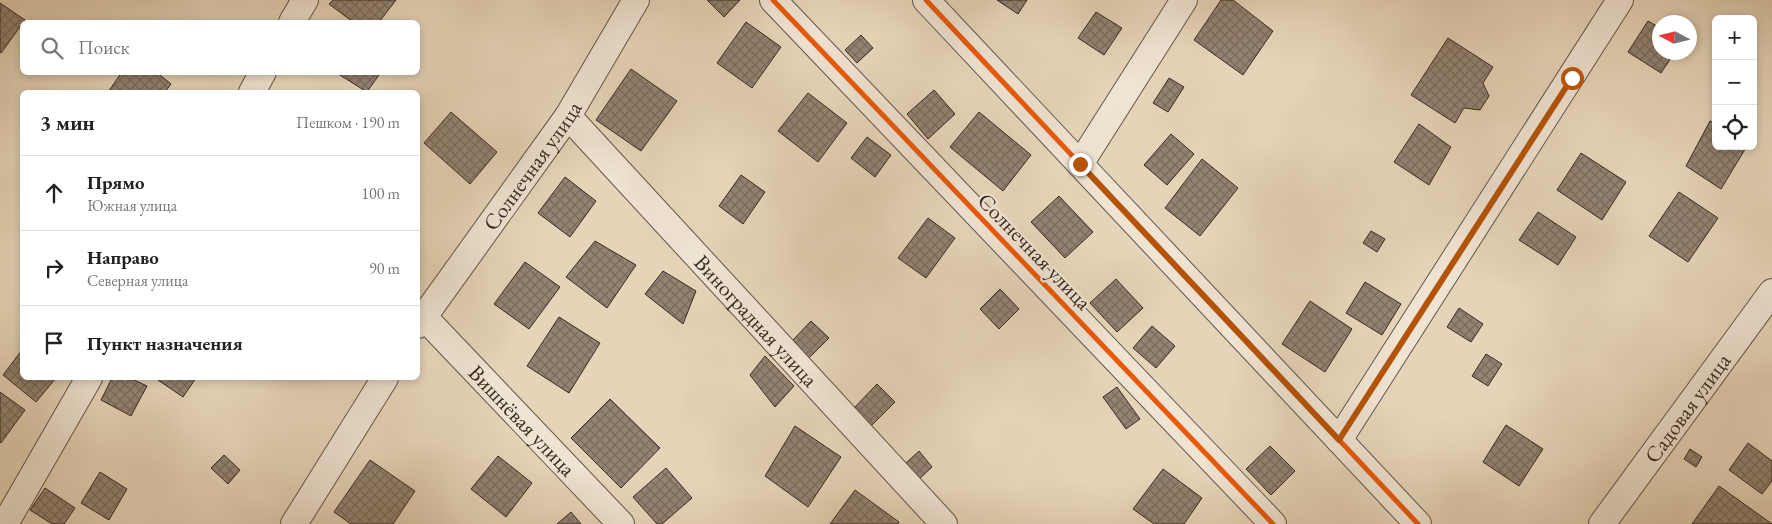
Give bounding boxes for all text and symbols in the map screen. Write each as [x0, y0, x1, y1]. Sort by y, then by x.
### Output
north arrow [1652, 15, 1697, 60]
map controls [1712, 15, 1757, 150]
button: + [1712, 15, 1757, 60]
search box [20, 20, 420, 75]
icon: search [38, 34, 66, 62]
text: Поиск [78, 35, 130, 60]
button: − [1712, 60, 1757, 105]
route start [1561, 67, 1584, 90]
street label: Солнечная улица [476, 96, 589, 236]
button: locate [1712, 105, 1757, 150]
text: 3 мин [40, 109, 95, 136]
text: Пешком · 190 m [296, 112, 400, 133]
route end [1069, 153, 1092, 176]
text: Прямо [87, 170, 145, 195]
icon: ahead [40, 179, 68, 207]
text: 100 m [361, 183, 400, 204]
street label: Солнечная улица [971, 186, 1098, 316]
text: Южная улица [87, 195, 177, 216]
text: Направо [87, 245, 159, 270]
street label: Виноградная улица [688, 248, 825, 393]
icon: right [40, 254, 68, 282]
text: 90 m [369, 258, 400, 279]
text: Северная улица [87, 270, 188, 291]
icon: arrive [40, 329, 68, 357]
text: Пункт назначения [87, 331, 243, 356]
street label: Садовая улица [1638, 347, 1737, 469]
street label: Вишнёвая улица [462, 359, 582, 483]

